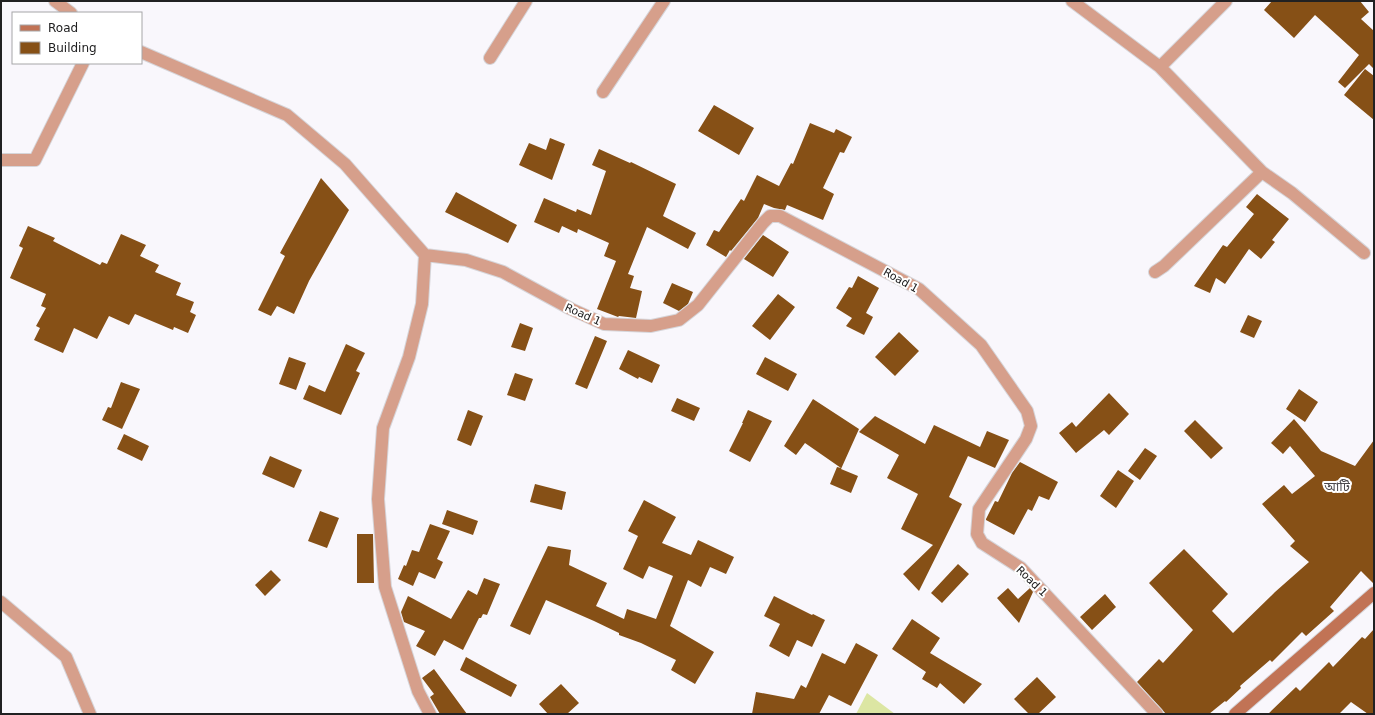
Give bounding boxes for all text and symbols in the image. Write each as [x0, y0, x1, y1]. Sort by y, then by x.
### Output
legend [12, 12, 142, 64]
text: Road [48, 21, 78, 35]
text: Building [48, 41, 97, 55]
street label: Road 1 [881, 266, 921, 295]
street label: Road 1 [563, 301, 603, 328]
district label: আটি [1323, 479, 1351, 494]
street label: Road 1 [1013, 563, 1050, 599]

